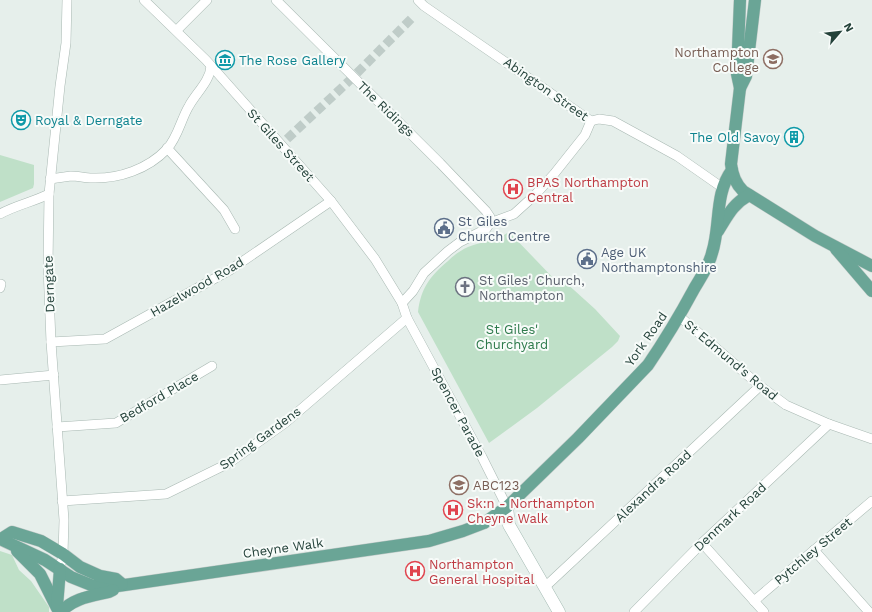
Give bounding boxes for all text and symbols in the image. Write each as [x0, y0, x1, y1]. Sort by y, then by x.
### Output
north arrow [820, 12, 860, 52]
text: N [841, 21, 856, 34]
place label: Northampton College [674, 45, 759, 75]
school or university icon: Northampton College [762, 48, 784, 70]
museum icon: The Rose Gallery [214, 49, 236, 71]
place label: The Rose Gallery [239, 53, 346, 68]
street label: Abington Street [501, 54, 592, 124]
street label: The Ridings [355, 78, 418, 140]
street label: St Giles Street [244, 105, 318, 185]
theatre icon: Royal & Derngate [10, 109, 32, 131]
place label: Royal & Derngate [35, 113, 143, 128]
building icon: The Old Savoy [783, 126, 805, 148]
place label: The Old Savoy [690, 130, 780, 145]
place label: BPAS Northampton Central [527, 175, 649, 205]
hospital icon: BPAS Northampton Central [502, 178, 524, 200]
place label: St Giles Church Centre [458, 214, 550, 244]
public building icon: St Giles Church Centre [433, 217, 455, 239]
place label: Age UK Northamptonshire [601, 245, 717, 275]
public building icon: Age UK Northamptonshire [576, 248, 598, 270]
street label: Hazelwood Road [148, 254, 246, 320]
street label: Derngate [41, 255, 57, 313]
place label: St Giles' Church, Northampton [479, 273, 585, 303]
church icon: St Giles' Church, Northampton [454, 276, 476, 298]
street label: York Road [622, 309, 670, 369]
street label: St Edmund's Road [681, 317, 781, 403]
park label: St Giles' Churchyard [476, 322, 548, 352]
street label: Spencer Parade [428, 365, 488, 459]
street label: Bedford Place [117, 368, 201, 426]
street label: Spring Gardens [216, 403, 304, 473]
street label: Alexandra Road [612, 447, 694, 525]
school or university icon: ABC123 [448, 474, 470, 496]
place label: ABC123 [473, 478, 519, 493]
street label: Denmark Road [691, 480, 769, 554]
place label: Sk:n - Northampton Cheyne Walk [467, 496, 595, 526]
hospital icon: Sk:n - Northampton Cheyne Walk [442, 499, 464, 521]
street label: Pytchley Street [771, 514, 855, 588]
street label: Cheyne Walk [242, 535, 325, 561]
place label: Northampton General Hospital [429, 557, 534, 587]
hospital icon: Northampton General Hospital [404, 560, 426, 582]

